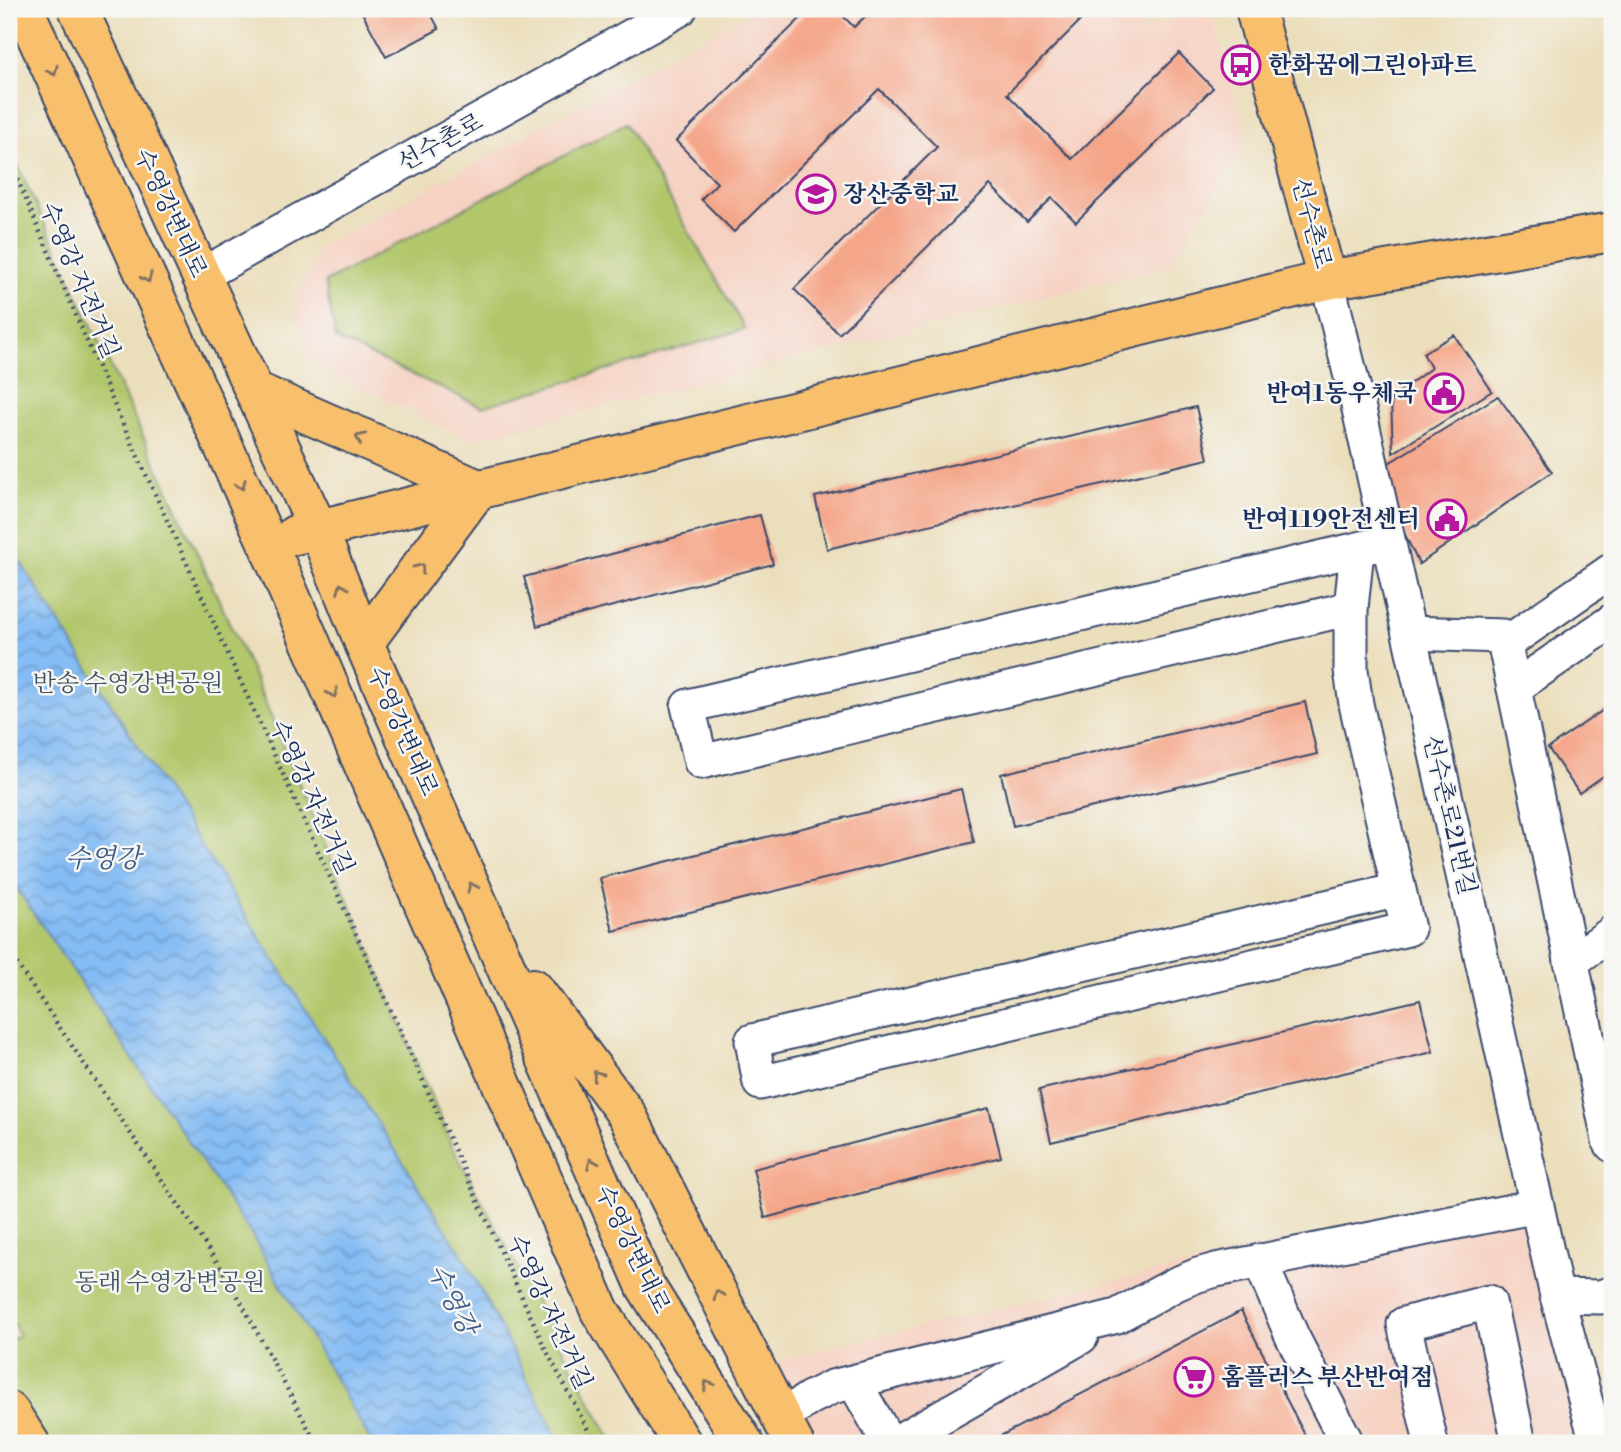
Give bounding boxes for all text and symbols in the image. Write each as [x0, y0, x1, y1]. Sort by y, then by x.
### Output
bus stop icon: 한화꿈에그린아파트 [1220, 44, 1262, 86]
place label: 한화꿈에그린아파트 [1268, 51, 1477, 81]
one-way arrow [45, 64, 59, 76]
street label: 선수촌로 [393, 107, 488, 178]
street label: 수영강변대로 [127, 144, 213, 283]
school or university icon: 장산중학교 [795, 173, 837, 215]
street label: 선수촌로 [1285, 175, 1338, 272]
place label: 장산중학교 [843, 180, 959, 210]
street label: 수영강 자전거길 [33, 198, 126, 363]
one-way arrow [139, 271, 153, 283]
public building icon: 반여1동우체국 [1423, 372, 1465, 414]
place label: 반여1동우체국 [1266, 379, 1417, 409]
one-way arrow [355, 432, 367, 446]
one-way arrow [233, 478, 247, 490]
public building icon: 반여119안전센터 [1426, 498, 1468, 540]
place label: 반여119안전센터 [1242, 505, 1420, 535]
one-way arrow [411, 563, 424, 576]
one-way arrow [336, 583, 350, 596]
street label: 수영강변대로 [360, 662, 444, 801]
park label: 반송 수영강변공원 [33, 669, 223, 699]
one-way arrow [325, 686, 339, 698]
street label: 수영강 자전거길 [262, 715, 360, 880]
street label: 선수촌로21번길 [1416, 732, 1482, 898]
water label: 수영강 [65, 843, 145, 875]
one-way arrow [466, 881, 480, 894]
one-way arrow [593, 1070, 606, 1082]
one-way arrow [586, 1157, 600, 1170]
street label: 수영강변대로 [588, 1180, 676, 1319]
street label: 수영강 자전거길 [500, 1230, 598, 1395]
water label: 수영강 [421, 1259, 485, 1344]
park label: 동래 수영강변공원 [75, 1268, 265, 1298]
one-way arrow [713, 1290, 727, 1302]
supermarket icon: 홈플러스 부산반여점 [1173, 1356, 1215, 1398]
place label: 홈플러스 부산반여점 [1221, 1363, 1434, 1393]
one-way arrow [704, 1380, 717, 1393]

